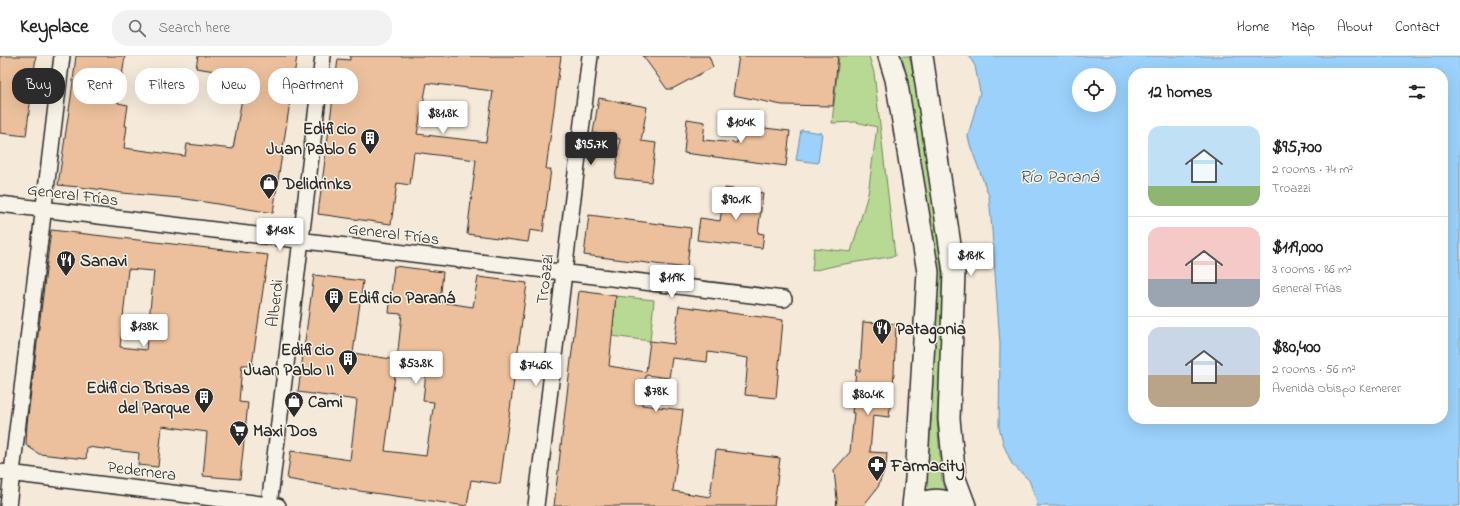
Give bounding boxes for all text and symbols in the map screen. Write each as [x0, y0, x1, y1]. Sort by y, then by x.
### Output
search box [112, 10, 392, 46]
text: Keyplace [20, 14, 88, 41]
icon: search [126, 17, 148, 39]
text: Search here [158, 17, 230, 39]
text: Home [1237, 17, 1269, 38]
text: Map [1291, 17, 1315, 38]
text: About [1337, 17, 1373, 38]
text: Contact [1395, 17, 1440, 38]
chip: Buy [12, 68, 65, 104]
chip: Rent [73, 68, 127, 104]
chip: Filters [135, 68, 199, 104]
chip: New [207, 68, 260, 104]
chip: Apartment [268, 68, 358, 104]
map controls [1072, 68, 1116, 112]
button: locate [1072, 68, 1116, 112]
text: 12 homes [1148, 80, 1212, 105]
icon: filters [1406, 81, 1428, 103]
pin: $81.8K [410, 101, 476, 135]
text: $81.8K [428, 104, 458, 123]
pin: $104K [713, 110, 769, 144]
text: $104K [726, 113, 756, 132]
place label: Edificio Juan Pablo 6 [266, 117, 357, 162]
building icon: Edificio Juan Pablo 6 [359, 127, 381, 155]
pin: $95.7K [558, 132, 624, 166]
text: $95.7K [574, 135, 608, 154]
text: $95,700 [1272, 135, 1322, 160]
icon: home [1180, 142, 1228, 190]
text: 2 rooms · 74 m² [1272, 160, 1353, 179]
water label: Río Paraná [1019, 165, 1100, 191]
shop icon: Delidrinks [258, 172, 280, 200]
place label: Delidrinks [282, 172, 352, 197]
street label: General Frías [26, 177, 120, 213]
text: Troazzi [1272, 179, 1311, 198]
pin: $90.1K [703, 187, 769, 221]
text: $90.1K [721, 190, 751, 209]
street label: General Frías [347, 216, 441, 252]
pin: $143K [252, 218, 308, 252]
text: $143K [265, 221, 295, 240]
text: $119,000 [1272, 235, 1323, 260]
pin: $181K [943, 243, 999, 277]
icon: home [1180, 243, 1228, 291]
text: $181K [957, 246, 985, 265]
restaurant icon: Sanavi [55, 249, 77, 277]
place label: Sanavi [80, 249, 127, 274]
street label: Troazzi [530, 253, 561, 306]
text: 3 rooms · 86 m² [1272, 260, 1352, 279]
pin: $119K [644, 265, 700, 299]
text: $119K [659, 268, 685, 287]
street label: Alberdi [260, 278, 291, 328]
text: General Frías [1272, 279, 1342, 298]
building icon: Edificio Paraná [323, 286, 345, 314]
place label: Edificio Paraná [348, 286, 455, 311]
pin: $138K [116, 314, 172, 348]
text: $138K [130, 317, 158, 336]
restaurant icon: Patagonia [871, 317, 893, 345]
place label: Patagonia [896, 317, 966, 344]
text: $80,400 [1272, 335, 1321, 360]
place label: Edificio Juan Pablo II [244, 338, 334, 383]
icon: home [1180, 343, 1228, 391]
building icon: Edificio Juan Pablo II [337, 348, 359, 376]
pin: $53.8K [383, 351, 449, 385]
pin: $74.6K [503, 353, 569, 387]
text: $53.8K [399, 354, 433, 373]
text: $74.6K [519, 356, 553, 375]
text: 2 rooms · 56 m² [1272, 360, 1356, 379]
place label: Edificio Brisas del Parque [86, 376, 191, 421]
pin: $78K [632, 379, 680, 413]
text: Avenida Obispo Kemerer [1272, 379, 1401, 398]
text: $78K [644, 382, 668, 401]
pin: $80.4K [835, 382, 901, 416]
text: $80.4K [852, 385, 884, 404]
building icon: Edificio Brisas del Parque [193, 386, 215, 414]
shop icon: Cami [283, 390, 305, 418]
place label: Cami [308, 390, 343, 415]
supermarket icon: Maxi Dos [228, 419, 250, 447]
place label: Maxi Dos [253, 419, 318, 444]
pharmacy icon: Farmacity [866, 454, 888, 482]
place label: Farmacity [890, 454, 965, 481]
street label: Pedernera [106, 455, 178, 488]

